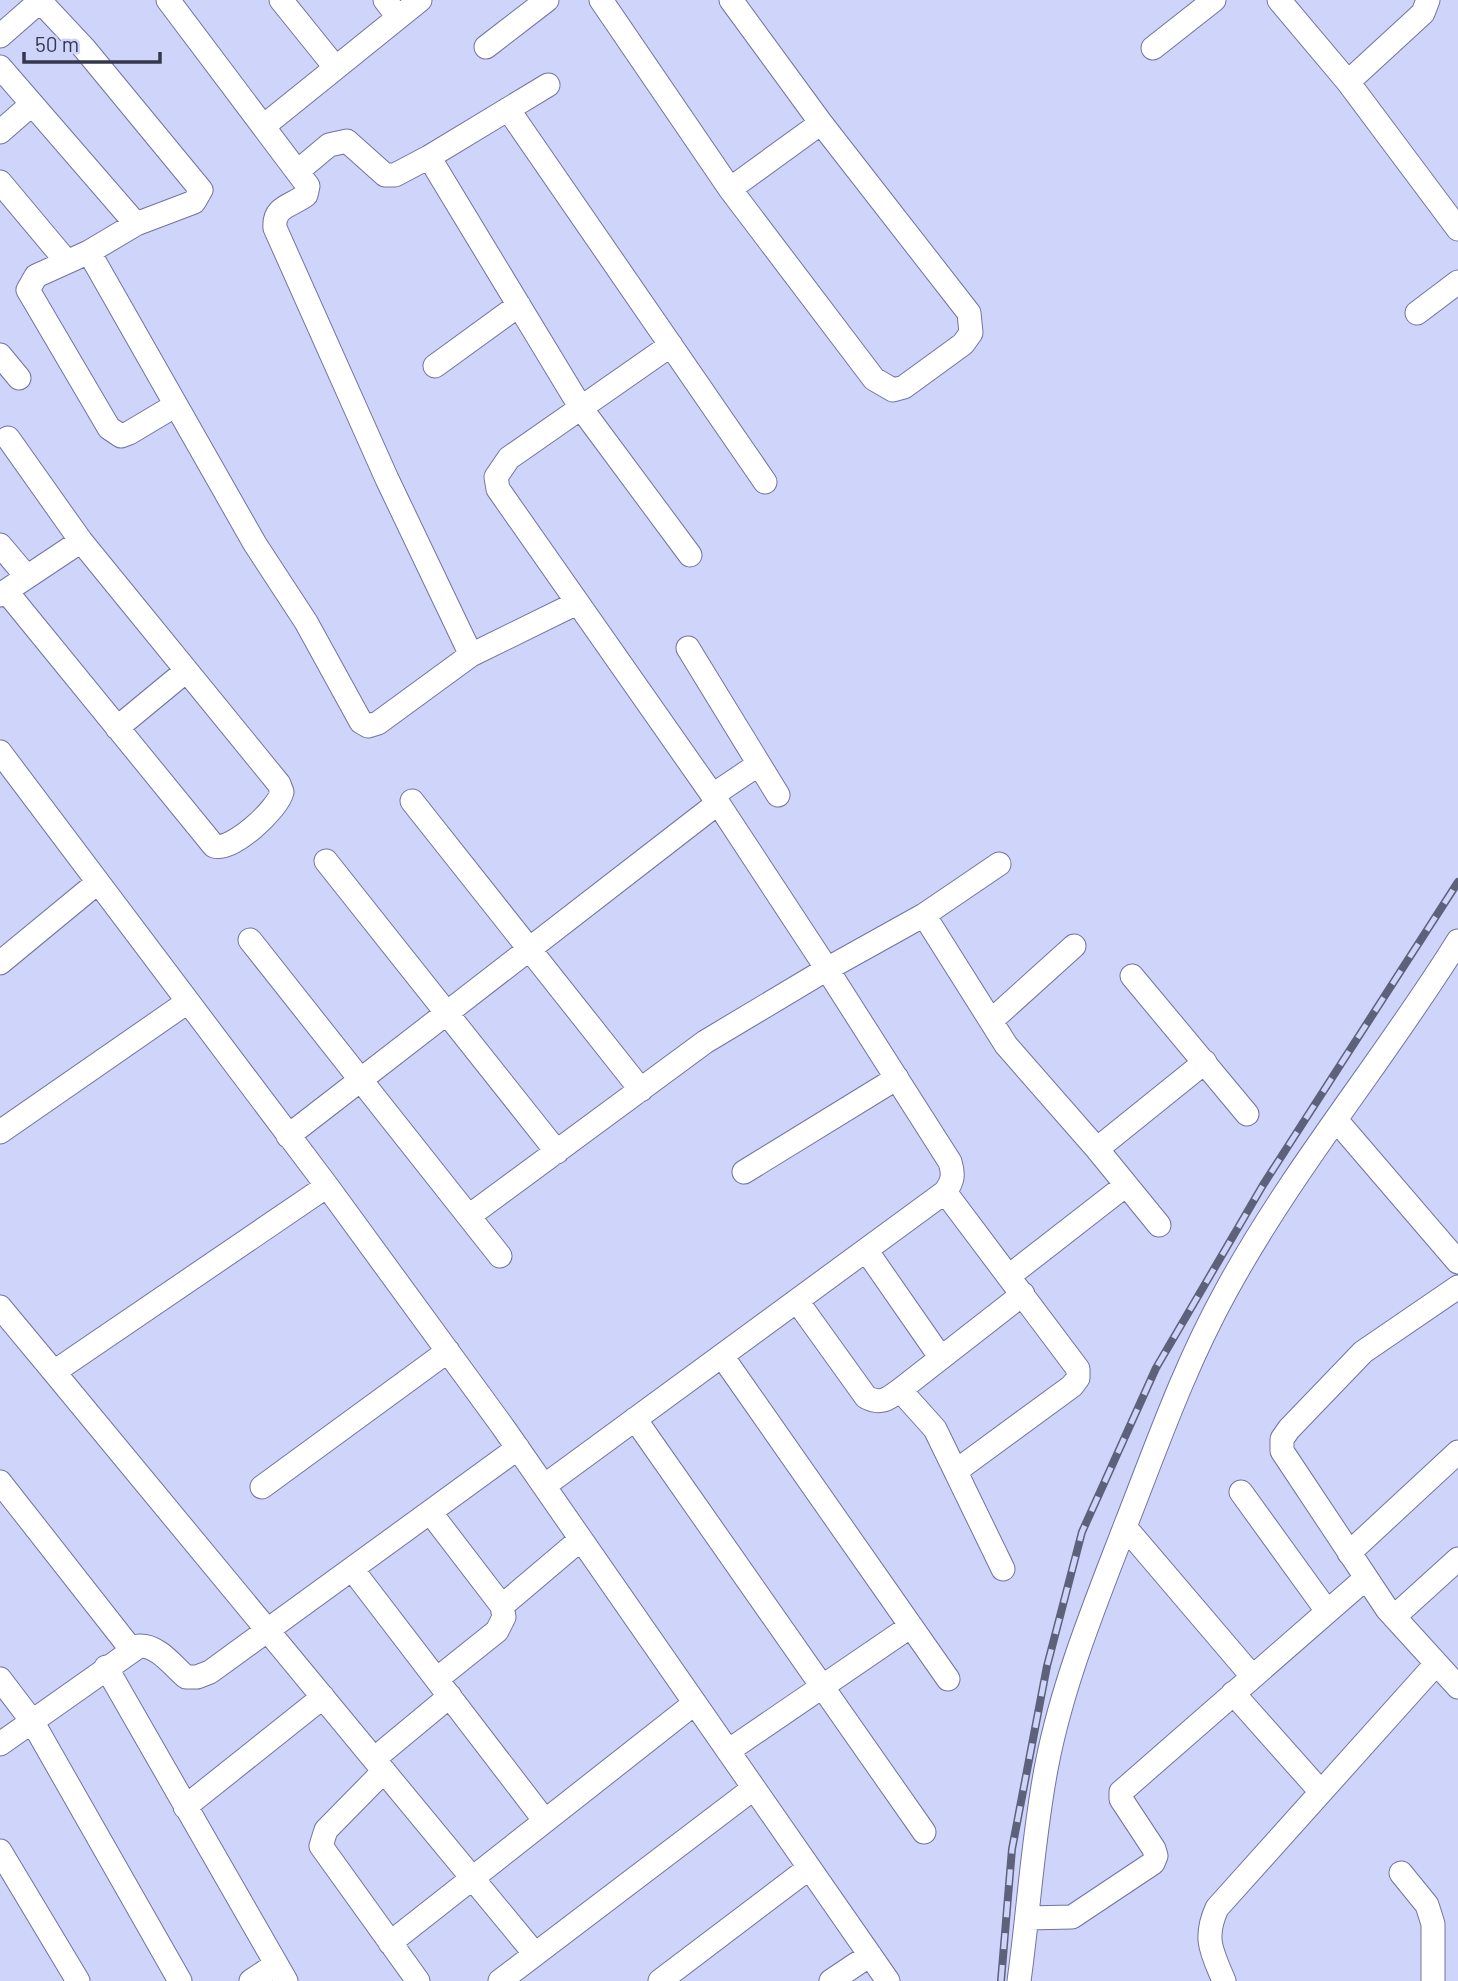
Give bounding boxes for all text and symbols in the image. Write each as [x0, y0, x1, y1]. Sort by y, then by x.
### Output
scale bar [24, 21, 161, 65]
text: 50 m [35, 31, 79, 56]

